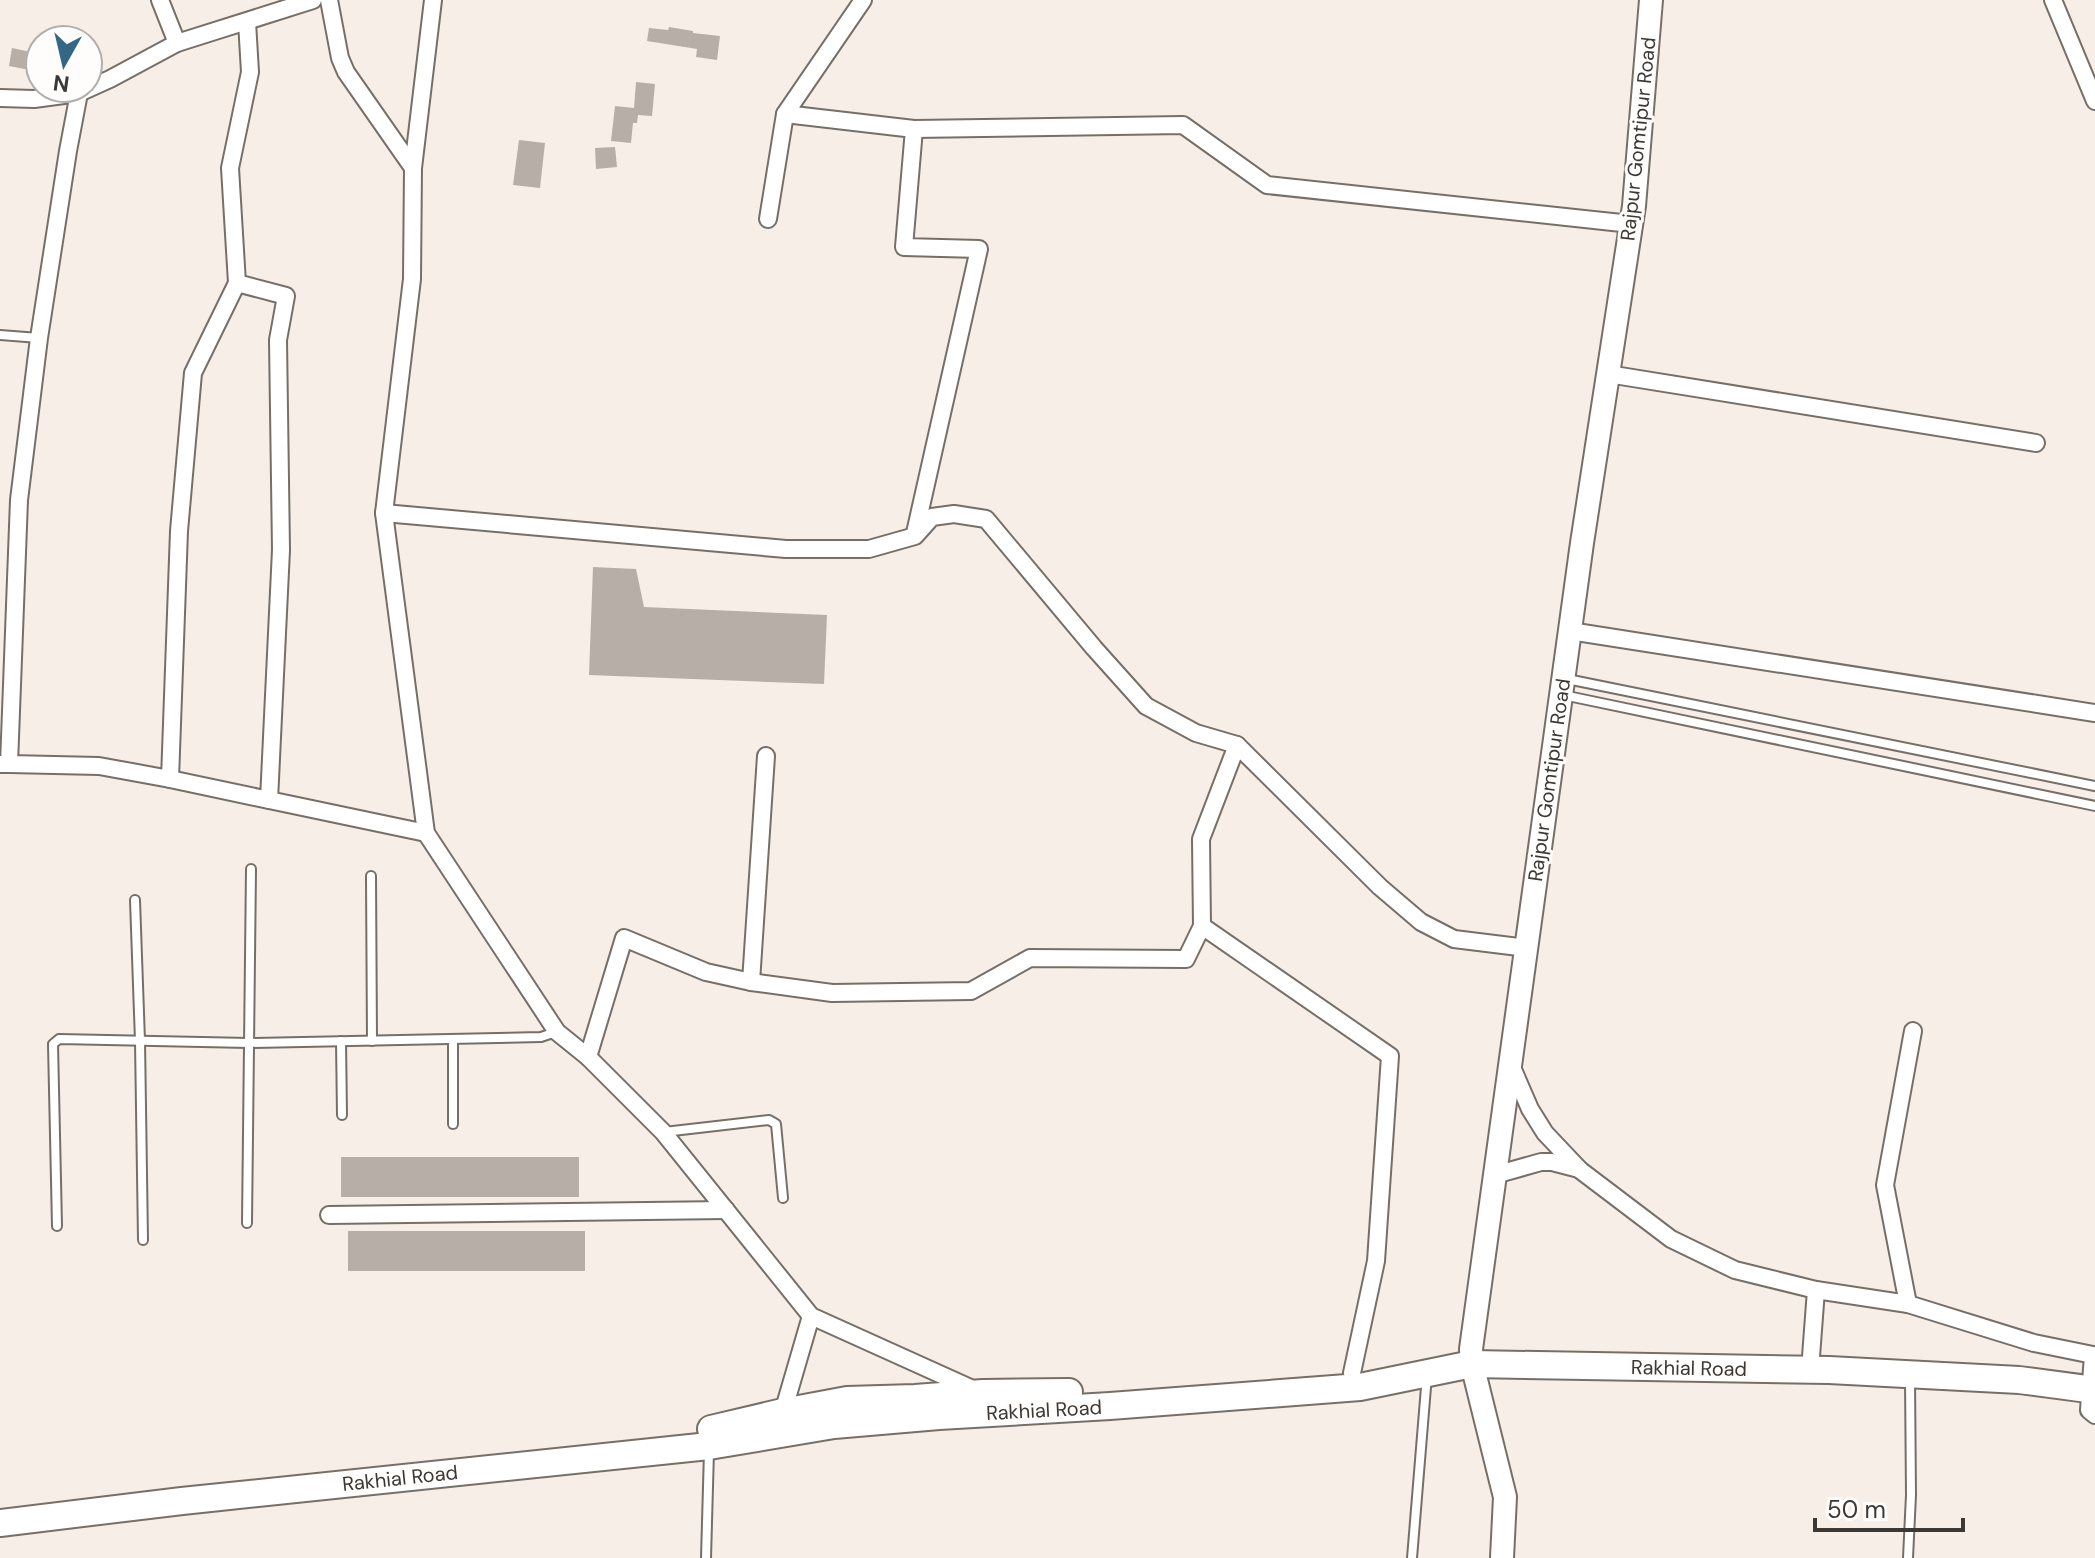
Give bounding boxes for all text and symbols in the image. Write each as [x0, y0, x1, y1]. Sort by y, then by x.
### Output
north arrow [24, 24, 104, 104]
street label: Rajpur Gomtipur Road [1614, 36, 1662, 242]
text: N [51, 68, 71, 99]
street label: Rajpur Gomtipur Road [1522, 677, 1576, 883]
street label: Rakhial Road [1631, 1354, 1747, 1382]
street label: Rakhial Road [985, 1394, 1103, 1426]
street label: Rakhial Road [341, 1459, 459, 1497]
scale bar [1815, 1482, 1963, 1532]
text: 50 m [1827, 1494, 1886, 1525]

